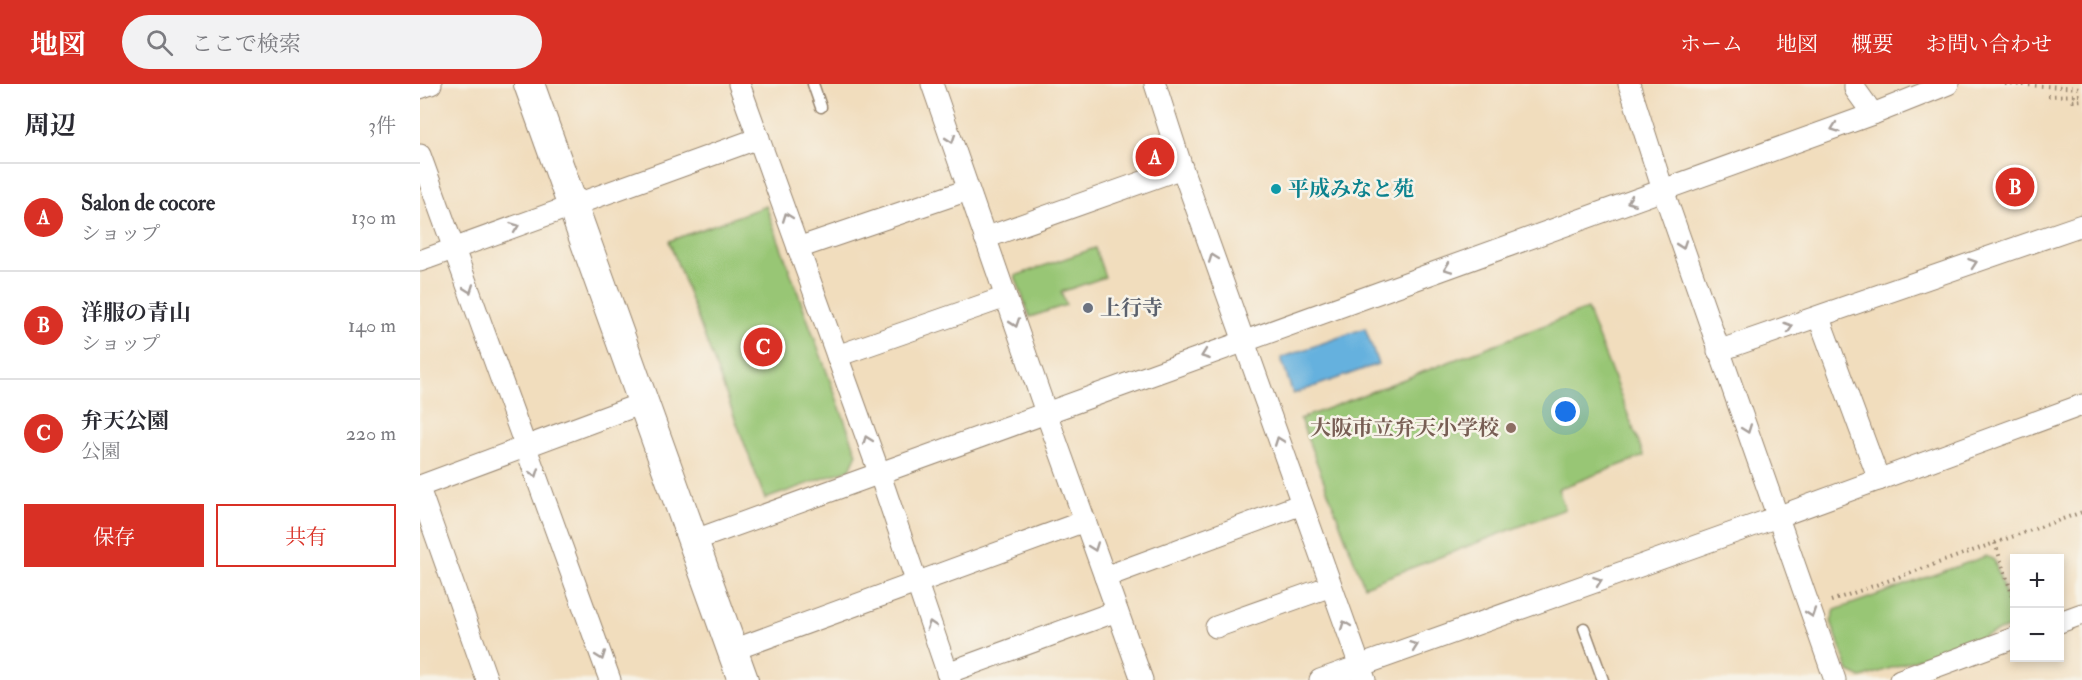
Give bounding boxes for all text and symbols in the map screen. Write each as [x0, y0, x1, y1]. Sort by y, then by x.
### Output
search box [122, 15, 542, 69]
icon: search [143, 26, 176, 59]
text: 地図 [30, 28, 86, 63]
text: ここで検索 [191, 30, 301, 58]
text: ホーム [1680, 31, 1743, 58]
text: 地図 [1776, 31, 1818, 58]
text: 概要 [1851, 31, 1893, 58]
text: お問い合わせ [1926, 31, 2052, 58]
text: 周辺 [24, 110, 76, 142]
text: 3件 [368, 113, 396, 138]
one-way arrow [1830, 121, 1841, 133]
one-way arrow [943, 133, 956, 144]
pin: A [1136, 134, 1174, 180]
pin: B [1996, 164, 2034, 210]
place label: 平成みなと苑 [1288, 176, 1414, 203]
marker: 平成みなと苑 [1269, 182, 1283, 196]
text: Salon de cocore [81, 189, 215, 217]
one-way arrow [1627, 194, 1637, 207]
text: A [37, 205, 50, 230]
text: 130 m [351, 205, 396, 230]
one-way arrow [782, 212, 795, 223]
text: ショップ [81, 221, 161, 246]
one-way arrow [509, 221, 519, 234]
one-way arrow [1674, 240, 1687, 250]
one-way arrow [1208, 253, 1221, 264]
one-way arrow [1967, 258, 1978, 271]
one-way arrow [1443, 260, 1454, 273]
one-way arrow [462, 283, 475, 294]
place label: 上行寺 [1100, 295, 1163, 322]
text: 洋服の青山 [81, 299, 191, 327]
marker: 上行寺 [1081, 301, 1095, 315]
text: B [37, 313, 50, 338]
text: 140 m [348, 313, 396, 338]
one-way arrow [1007, 318, 1020, 328]
one-way arrow [1783, 322, 1794, 335]
pin: C [744, 324, 782, 370]
text: ショップ [81, 331, 161, 356]
one-way arrow [1201, 348, 1211, 361]
your location [1551, 397, 1580, 426]
text: 弁天公園 [81, 407, 169, 435]
place label: 大阪市立弁天小学校 [1310, 415, 1499, 442]
text: C [36, 421, 51, 446]
text: 220 m [346, 421, 396, 446]
marker: 大阪市立弁天小学校 [1504, 421, 1518, 435]
one-way arrow [1739, 423, 1752, 434]
one-way arrow [862, 435, 875, 446]
one-way arrow [1274, 436, 1287, 447]
text: 公園 [81, 439, 121, 464]
one-way arrow [527, 467, 540, 477]
button: 保存 [24, 504, 204, 567]
button: 共有 [216, 504, 396, 567]
one-way arrow [1087, 541, 1099, 552]
map controls [2010, 554, 2064, 662]
button: + [2010, 554, 2064, 608]
one-way arrow [1592, 575, 1603, 588]
one-way arrow [1804, 607, 1817, 618]
button: − [2010, 608, 2064, 662]
one-way arrow [926, 620, 938, 630]
one-way arrow [1339, 620, 1352, 631]
one-way arrow [1408, 641, 1419, 654]
one-way arrow [594, 650, 607, 661]

